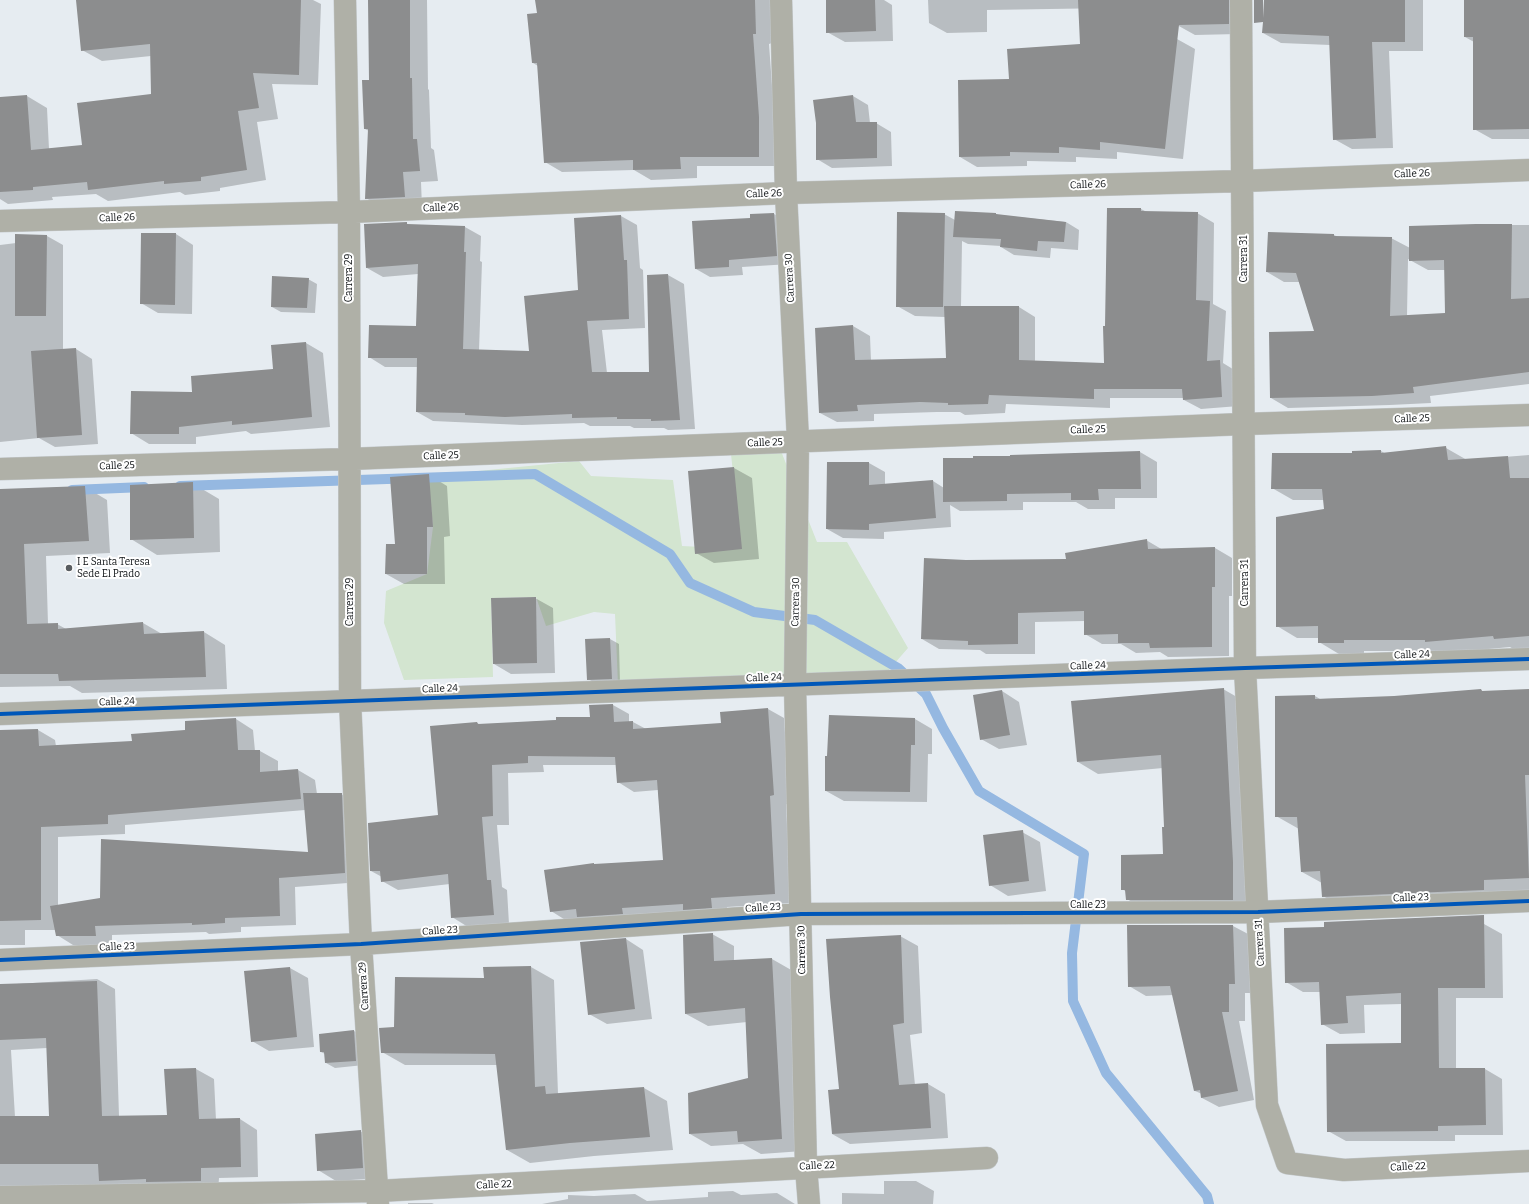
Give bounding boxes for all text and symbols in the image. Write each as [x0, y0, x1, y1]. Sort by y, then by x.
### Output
street label: Calle 26 [1394, 167, 1430, 181]
street label: Calle 26 [1070, 178, 1106, 192]
street label: Calle 26 [746, 187, 782, 201]
street label: Calle 26 [423, 201, 459, 215]
street label: Calle 26 [99, 211, 135, 225]
street label: Carrera 31 [1238, 236, 1250, 282]
street label: Carrera 30 [783, 253, 797, 303]
street label: Carrera 29 [343, 254, 355, 302]
street label: Calle 25 [1394, 412, 1430, 426]
street label: Calle 25 [1070, 423, 1106, 437]
street label: Calle 25 [747, 436, 783, 450]
street label: Calle 25 [423, 449, 459, 463]
street label: Calle 25 [99, 459, 135, 473]
place label: I E Santa Teresa Sede El Prado [77, 556, 150, 580]
street label: Carrera 31 [1239, 560, 1251, 606]
marker: I E Santa Teresa Sede El Prado [64, 563, 74, 573]
street label: Carrera 30 [790, 577, 802, 627]
street label: Carrera 29 [344, 578, 356, 626]
street label: Calle 24 [1394, 648, 1430, 662]
street label: Calle 24 [1070, 659, 1106, 673]
street label: Calle 24 [746, 671, 782, 685]
street label: Calle 24 [422, 682, 458, 696]
street label: Calle 24 [99, 695, 135, 709]
street label: Calle 23 [1393, 891, 1429, 905]
street label: Calle 23 [1070, 899, 1106, 911]
street label: Calle 23 [745, 901, 781, 915]
street label: Carrera 31 [1253, 919, 1267, 967]
street label: Calle 23 [422, 924, 458, 938]
street label: Carrera 30 [796, 925, 808, 975]
street label: Calle 23 [99, 940, 135, 954]
street label: Carrera 29 [356, 961, 372, 1011]
street label: Calle 22 [799, 1159, 835, 1173]
street label: Calle 22 [1390, 1160, 1426, 1174]
street label: Calle 22 [476, 1178, 512, 1192]

